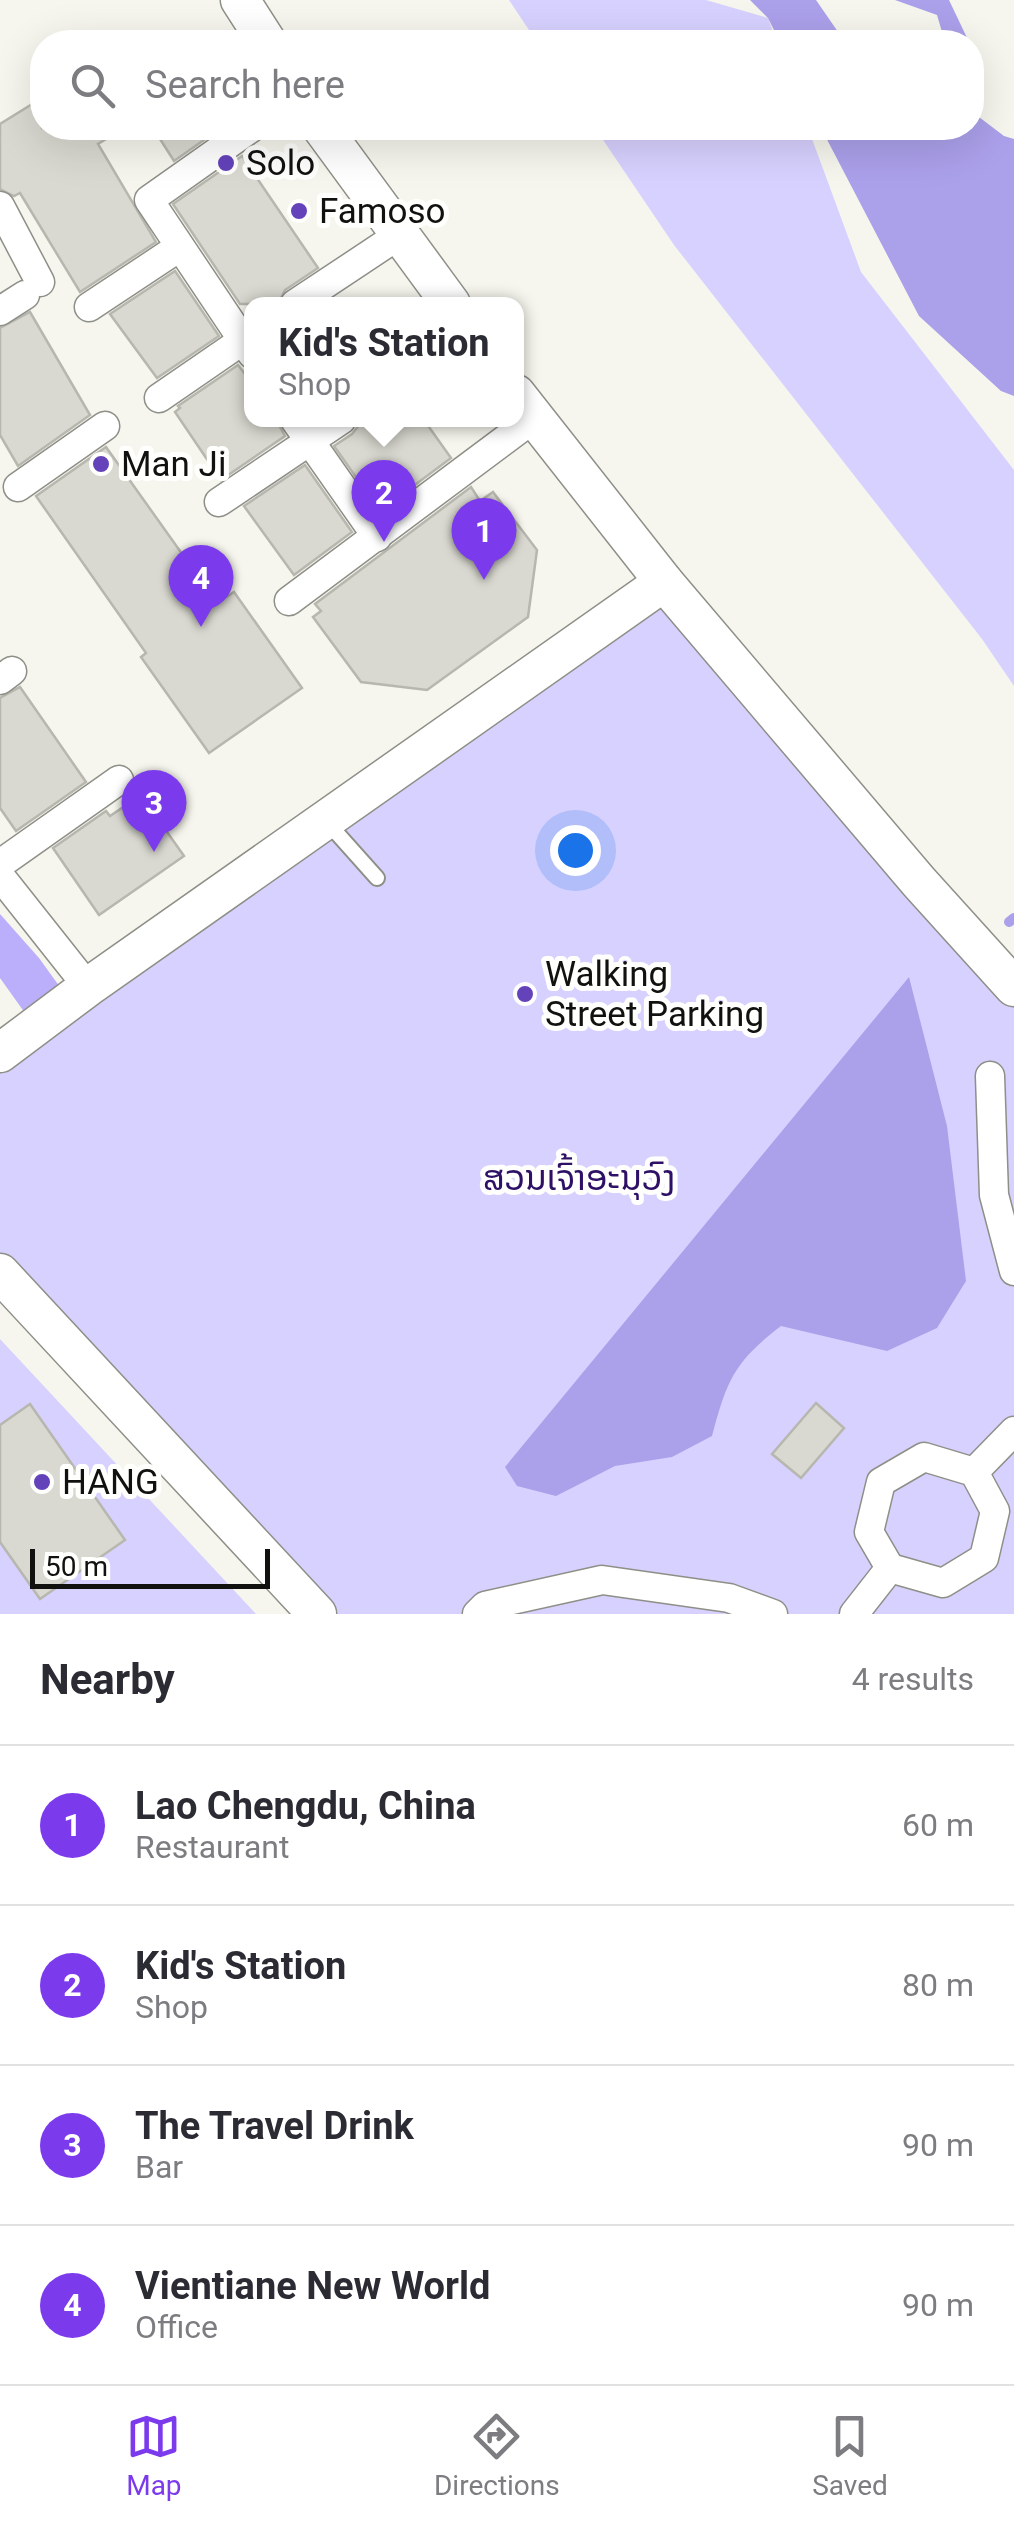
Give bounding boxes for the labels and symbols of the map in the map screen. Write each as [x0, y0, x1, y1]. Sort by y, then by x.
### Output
place label: Solo [246, 143, 315, 184]
marker: Solo [215, 152, 237, 174]
place label: Famoso [319, 191, 445, 232]
marker: Famoso [288, 200, 310, 222]
place label: Man Ji [121, 444, 226, 485]
marker: Man Ji [90, 453, 112, 475]
pin: 2 [352, 460, 416, 542]
pin: 1 [452, 498, 516, 580]
pin: 4 [168, 544, 234, 627]
pin: 3 [122, 770, 186, 852]
your location [550, 825, 601, 876]
place label: Walking Street Parking [545, 954, 764, 1035]
marker: Walking Street Parking [514, 983, 536, 1005]
park label: ສວນເຈົ້າອະນຸວົງ [483, 1153, 675, 1200]
place label: HANG [62, 1462, 159, 1503]
marker: HANG [31, 1471, 53, 1493]
scale bar [30, 1544, 270, 1588]

